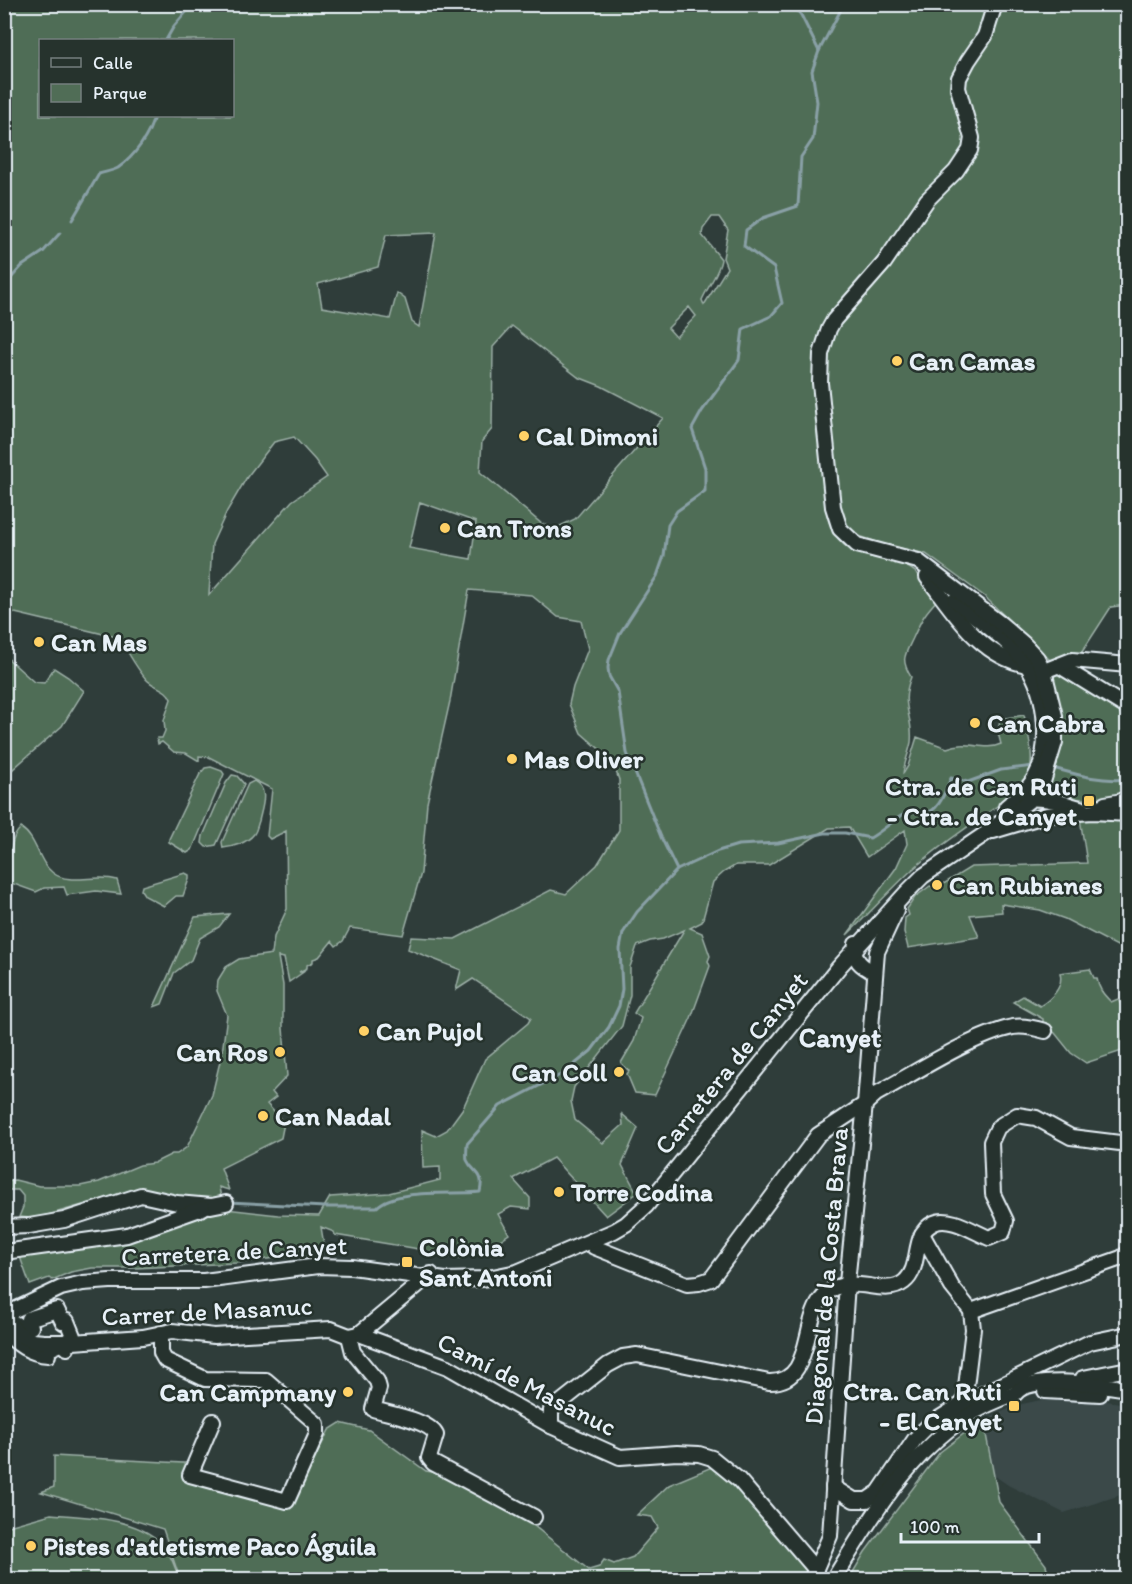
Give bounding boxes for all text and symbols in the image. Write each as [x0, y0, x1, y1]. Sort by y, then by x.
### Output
legend [39, 39, 234, 117]
text: Calle [93, 52, 133, 74]
text: Parque [93, 82, 147, 104]
place label: Can Camas [909, 345, 1036, 377]
marker: Can Camas [890, 354, 904, 368]
place label: Cal Dimoni [536, 420, 658, 452]
marker: Cal Dimoni [517, 429, 531, 443]
place label: Can Trons [457, 512, 572, 544]
marker: Can Trons [438, 521, 452, 535]
place label: Can Mas [51, 626, 147, 658]
marker: Can Mas [32, 635, 46, 649]
place label: Can Cabra [987, 707, 1105, 739]
marker: Can Cabra [968, 716, 982, 730]
place label: Mas Oliver [524, 743, 644, 775]
marker: Mas Oliver [505, 752, 519, 766]
place label: Ctra. de Can Ruti - Ctra. de Canyet [885, 770, 1077, 832]
marker: Ctra. de Can Ruti - Ctra. de Canyet [1082, 794, 1096, 808]
place label: Can Rubianes [949, 869, 1102, 901]
marker: Can Rubianes [930, 878, 944, 892]
street label: Carretera de Canyet [647, 965, 815, 1161]
place label: Can Pujol [376, 1015, 483, 1047]
district label: Canyet [799, 1021, 881, 1054]
marker: Can Pujol [357, 1024, 371, 1038]
place label: Can Ros [176, 1036, 268, 1068]
marker: Can Ros [273, 1045, 287, 1059]
place label: Can Coll [512, 1056, 608, 1088]
marker: Can Coll [612, 1065, 626, 1079]
place label: Can Nadal [275, 1100, 392, 1132]
marker: Can Nadal [256, 1109, 270, 1123]
street label: Diagonal de la Costa Brava [797, 1125, 855, 1426]
place label: Torre Codina [570, 1176, 713, 1208]
marker: Torre Codina [552, 1185, 566, 1199]
street label: Carretera de Canyet [120, 1229, 348, 1273]
place label: Colònia Sant Antoni [419, 1231, 552, 1293]
marker: Colònia Sant Antoni [400, 1255, 414, 1269]
street label: Carrer de Masanuc [101, 1289, 313, 1333]
street label: Camí de Masanuc [432, 1325, 622, 1443]
place label: Ctra. Can Ruti - El Canyet [843, 1375, 1002, 1437]
place label: Can Campmany [159, 1376, 337, 1408]
marker: Can Campmany [341, 1385, 355, 1399]
marker: Ctra. Can Ruti - El Canyet [1007, 1399, 1021, 1413]
scale bar [901, 1506, 1039, 1544]
text: 100 m [910, 1516, 960, 1538]
place label: Pistes d'atletisme Paco Águila [43, 1530, 376, 1562]
marker: Pistes d'atletisme Paco Águila [24, 1539, 38, 1553]

